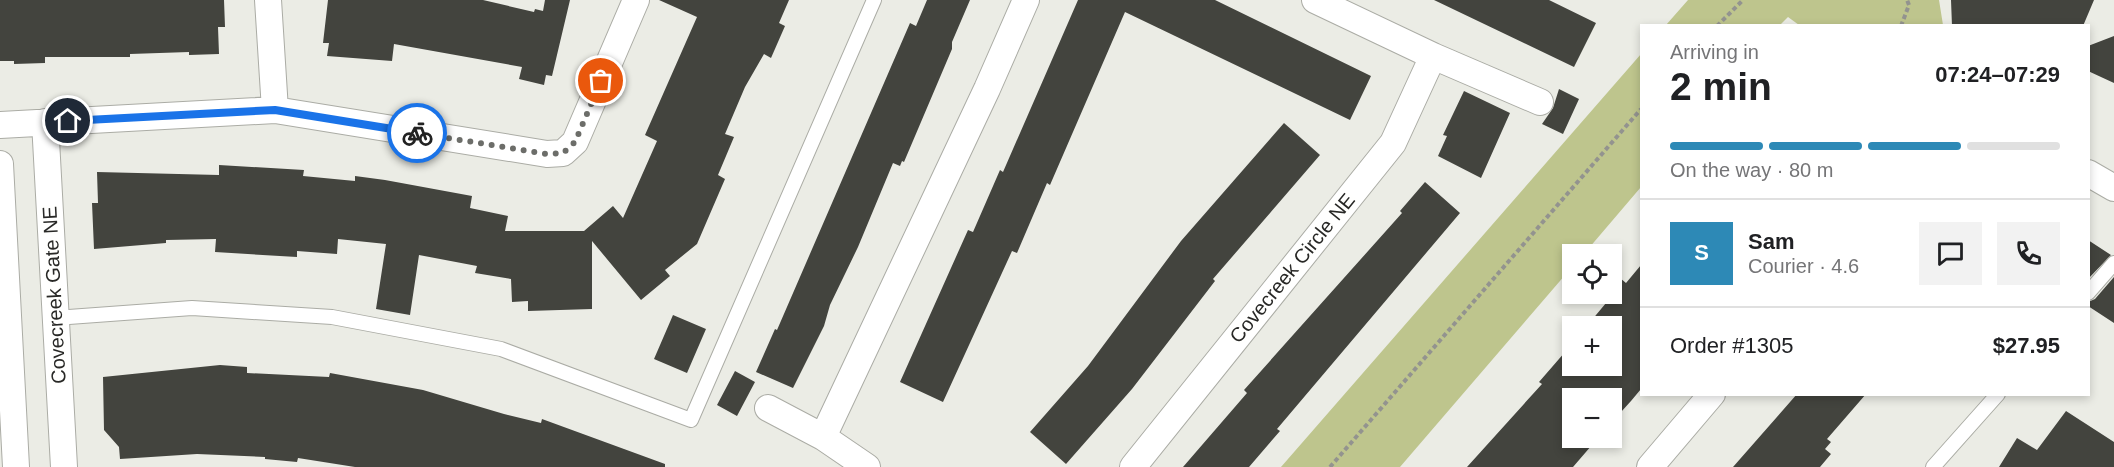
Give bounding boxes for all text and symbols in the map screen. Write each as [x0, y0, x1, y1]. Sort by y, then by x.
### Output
text: Arriving in [1670, 41, 1759, 63]
pin [575, 55, 626, 106]
text: 07:24–07:29 [1935, 62, 2060, 87]
icon: bag [584, 64, 617, 97]
text: 2 min [1670, 65, 1772, 108]
pin [42, 95, 93, 146]
courier [387, 103, 447, 163]
icon: home [51, 104, 84, 137]
icon: bike [401, 117, 434, 150]
text: On the way · 80 m [1670, 159, 1833, 181]
street label: Covecreek Circle NE [1225, 189, 1359, 347]
street label: Covecreek Gate NE [38, 206, 70, 384]
button: chat [1919, 222, 1982, 285]
button: phone [1997, 222, 2060, 285]
text: Sam [1748, 229, 1794, 254]
text: S [1694, 240, 1709, 265]
map controls [1562, 244, 1622, 448]
button: locate [1562, 244, 1622, 304]
text: Courier · 4.6 [1748, 255, 1859, 277]
button: + [1562, 316, 1622, 376]
text: Order #1305 [1670, 333, 1794, 358]
text: $27.95 [1993, 333, 2060, 358]
button: − [1562, 388, 1622, 448]

